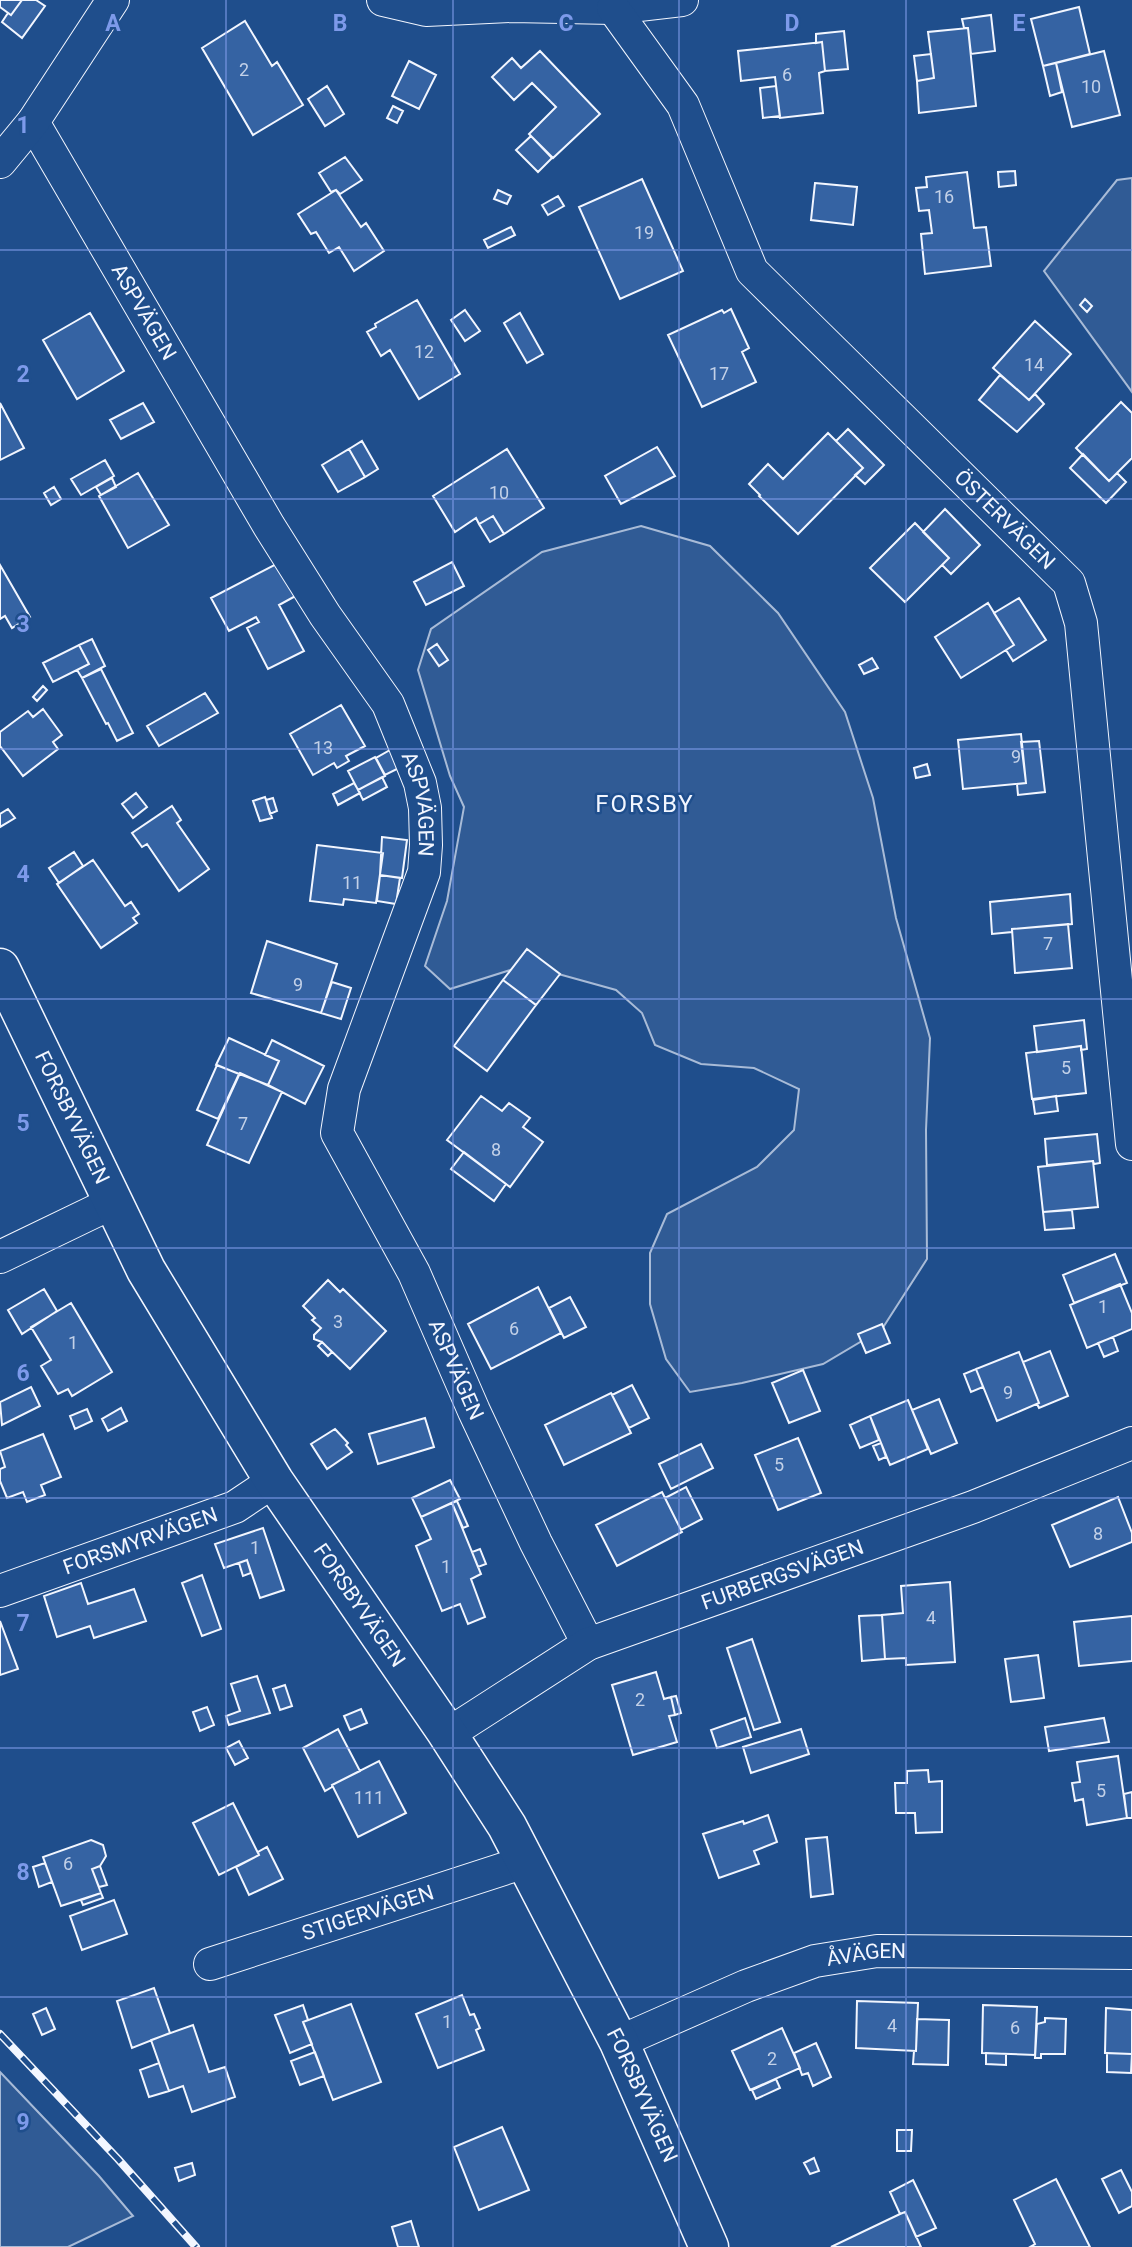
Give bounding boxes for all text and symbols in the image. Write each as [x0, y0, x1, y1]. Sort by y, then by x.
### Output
text: A [105, 10, 121, 37]
text: B [333, 10, 347, 37]
text: C [558, 10, 574, 37]
text: D [785, 10, 799, 37]
text: E [1013, 10, 1026, 37]
house number: 2 [239, 59, 249, 80]
house number: 6 [782, 64, 792, 85]
house number: 10 [1081, 76, 1101, 97]
text: 1 [16, 112, 30, 139]
house number: 16 [934, 186, 954, 207]
house number: 19 [634, 222, 654, 243]
street label: ASPVÄGEN [107, 260, 181, 364]
house number: 12 [414, 341, 434, 362]
house number: 14 [1024, 354, 1044, 375]
text: 2 [16, 361, 30, 388]
house number: 17 [709, 363, 729, 384]
street label: ÖSTERVÄGEN [949, 465, 1060, 574]
house number: 10 [489, 482, 509, 503]
text: 3 [16, 611, 30, 638]
house number: 13 [313, 737, 333, 758]
house number: 9 [1011, 746, 1021, 767]
street label: ASPVÄGEN [397, 748, 438, 857]
district label: FORSBY [595, 790, 695, 818]
text: 4 [16, 861, 30, 888]
house number: 11 [342, 872, 362, 893]
house number: 7 [1043, 933, 1053, 954]
house number: 9 [293, 974, 303, 995]
street label: FORSBYVÄGEN [30, 1047, 114, 1188]
house number: 5 [1061, 1057, 1071, 1078]
text: 5 [16, 1110, 30, 1137]
house number: 7 [238, 1113, 248, 1134]
house number: 8 [491, 1139, 501, 1160]
house number: 1 [1098, 1296, 1108, 1317]
house number: 3 [333, 1311, 343, 1332]
street label: ASPVÄGEN [424, 1316, 488, 1424]
house number: 6 [509, 1318, 519, 1339]
house number: 1 [68, 1332, 78, 1353]
text: 6 [16, 1360, 30, 1387]
house number: 9 [1003, 1382, 1013, 1403]
house number: 5 [774, 1454, 784, 1475]
street label: FORSMYRVÄGEN [60, 1502, 221, 1579]
house number: 8 [1093, 1523, 1103, 1544]
street label: FURBERGSVÄGEN [698, 1535, 867, 1615]
house number: 1 [250, 1537, 260, 1558]
street label: FORSBYVÄGEN [309, 1539, 410, 1672]
house number: 1 [441, 1556, 451, 1577]
house number: 4 [926, 1607, 936, 1628]
text: 7 [16, 1610, 30, 1637]
house number: 2 [635, 1689, 645, 1710]
house number: 5 [1096, 1780, 1106, 1801]
house number: 111 [354, 1787, 384, 1808]
house number: 6 [63, 1853, 73, 1874]
text: 8 [16, 1859, 30, 1886]
street label: STIGERVÄGEN [299, 1880, 437, 1945]
street label: ÅVÄGEN [825, 1939, 906, 1971]
house number: 1 [442, 2011, 452, 2032]
house number: 4 [887, 2015, 897, 2036]
house number: 6 [1010, 2017, 1020, 2038]
street label: FORSBYVÄGEN [602, 2024, 682, 2166]
house number: 2 [767, 2048, 777, 2069]
text: 9 [16, 2109, 30, 2136]

